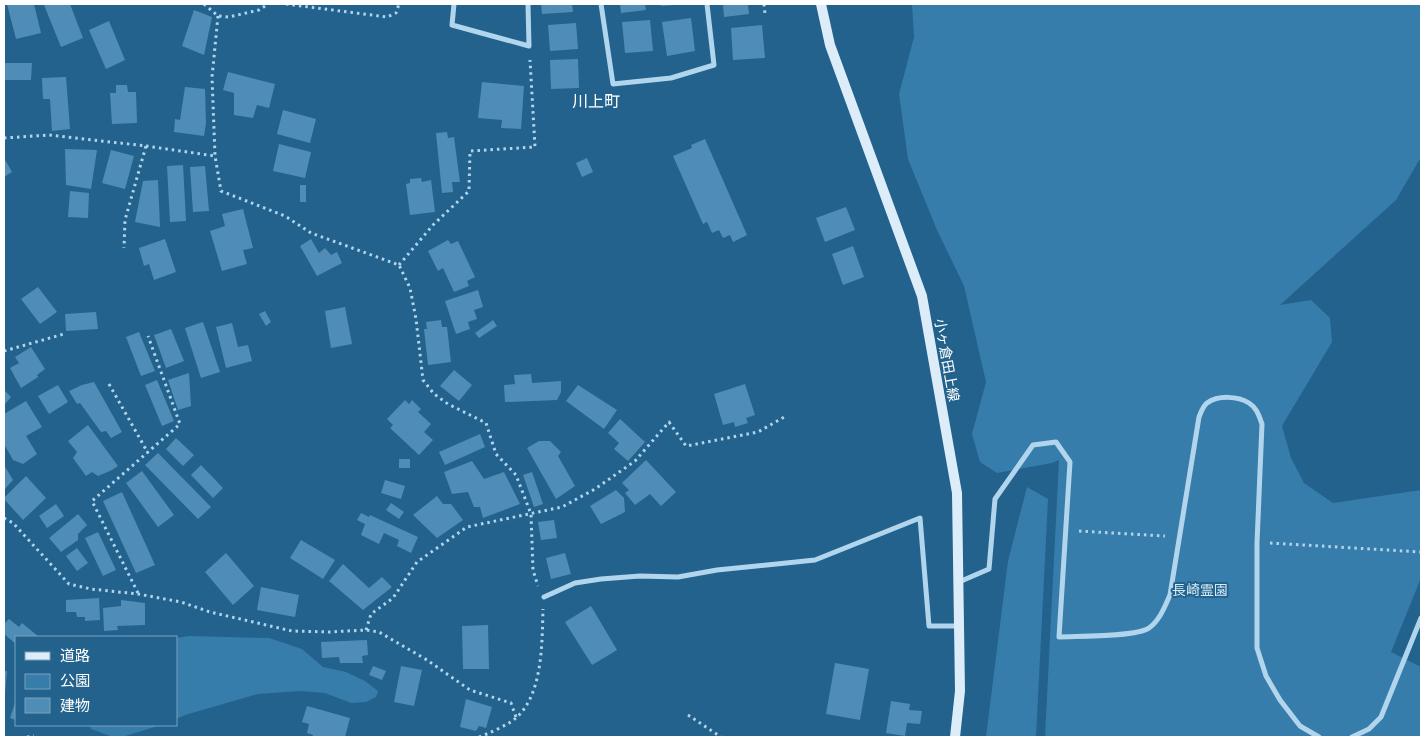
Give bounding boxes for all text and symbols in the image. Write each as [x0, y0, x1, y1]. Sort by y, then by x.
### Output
district label: 川上町 [572, 92, 620, 111]
street label: 小ヶ倉田上線 [931, 317, 963, 403]
park label: 長崎霊園 [1172, 581, 1228, 599]
legend [15, 636, 178, 726]
text: 道路 [60, 647, 90, 665]
text: 公園 [60, 672, 90, 690]
text: 建物 [60, 697, 90, 715]

